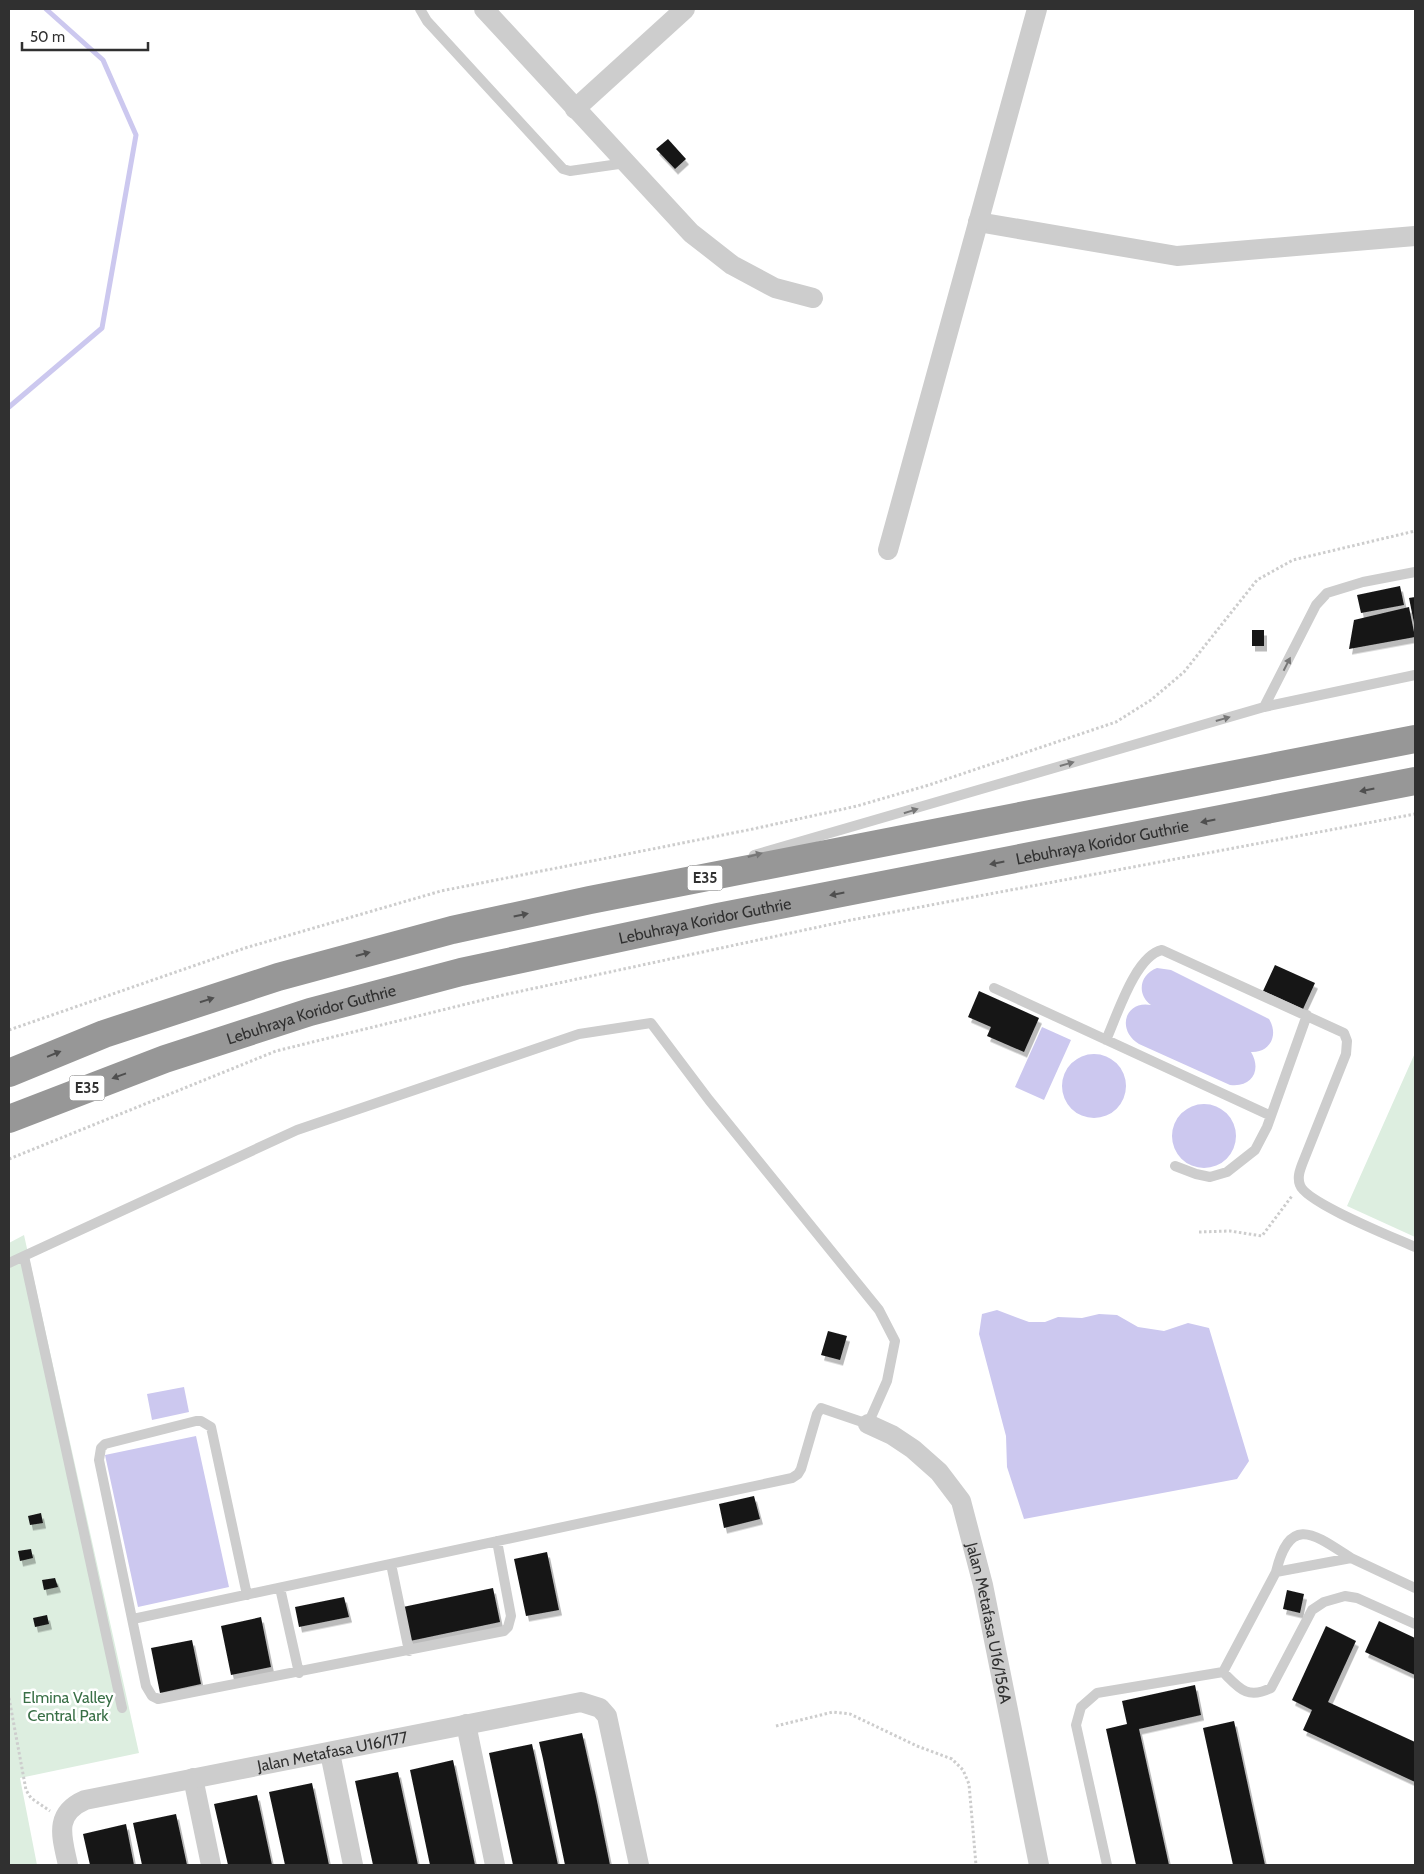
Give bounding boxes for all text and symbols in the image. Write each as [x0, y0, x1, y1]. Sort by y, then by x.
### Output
scale bar [22, 20, 149, 52]
text: 50 m [30, 28, 65, 46]
one-way arrow [1283, 657, 1291, 672]
one-way arrow [1215, 715, 1230, 723]
one-way arrow [1059, 759, 1074, 767]
one-way arrow [1360, 786, 1375, 794]
one-way arrow [904, 806, 919, 814]
street label: Lebuhraya Koridor Guthrie [1014, 816, 1190, 868]
one-way arrow [1200, 818, 1216, 826]
one-way arrow [747, 851, 762, 859]
one-way arrow [989, 859, 1005, 867]
road number: E35 [688, 866, 722, 890]
one-way arrow [829, 890, 845, 898]
street label: Lebuhraya Koridor Guthrie [617, 893, 793, 948]
one-way arrow [513, 911, 529, 919]
one-way arrow [355, 950, 370, 958]
street label: Lebuhraya Koridor Guthrie [224, 980, 398, 1048]
one-way arrow [200, 996, 215, 1004]
one-way arrow [47, 1050, 61, 1058]
one-way arrow [111, 1072, 126, 1080]
road number: E35 [70, 1076, 104, 1100]
street label: Jalan Metafasa U16/156A [962, 1539, 1016, 1705]
park label: Elmina Valley Central Park [23, 1688, 113, 1725]
street label: Jalan Metafasa U16/177 [255, 1727, 409, 1775]

